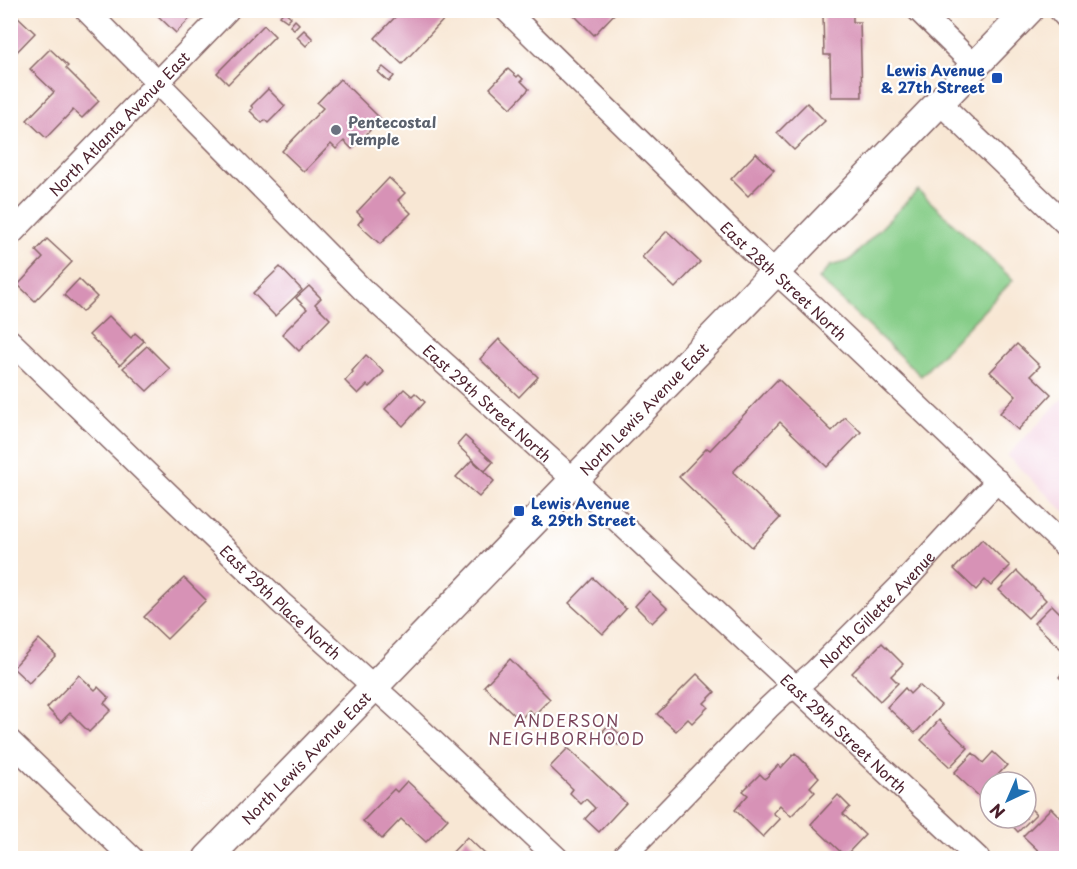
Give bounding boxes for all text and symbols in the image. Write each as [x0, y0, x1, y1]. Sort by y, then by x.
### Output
street label: North Atlanta Avenue East [43, 45, 194, 201]
place label: Lewis Avenue & 27th Street [881, 58, 985, 98]
marker: Lewis Avenue & 27th Street [990, 71, 1004, 85]
place label: Pentecostal Temple [348, 110, 436, 150]
marker: Pentecostal Temple [329, 123, 343, 137]
street label: East 28th Street North [716, 215, 853, 345]
street label: North Lewis Avenue East [574, 337, 713, 480]
street label: East 29th Street North [419, 338, 557, 467]
place label: Lewis Avenue & 29th Street [531, 491, 636, 531]
marker: Lewis Avenue & 29th Street [512, 504, 526, 518]
street label: East 29th Place North [215, 539, 347, 664]
street label: North Gillette Avenue [813, 545, 939, 673]
street label: East 29th Street North [776, 668, 913, 798]
street label: North Lewis Avenue East [236, 686, 375, 829]
district label: ANDERSON NEIGHBORHOOD [488, 708, 646, 750]
north arrow [978, 770, 1038, 830]
text: N [984, 798, 1010, 825]

